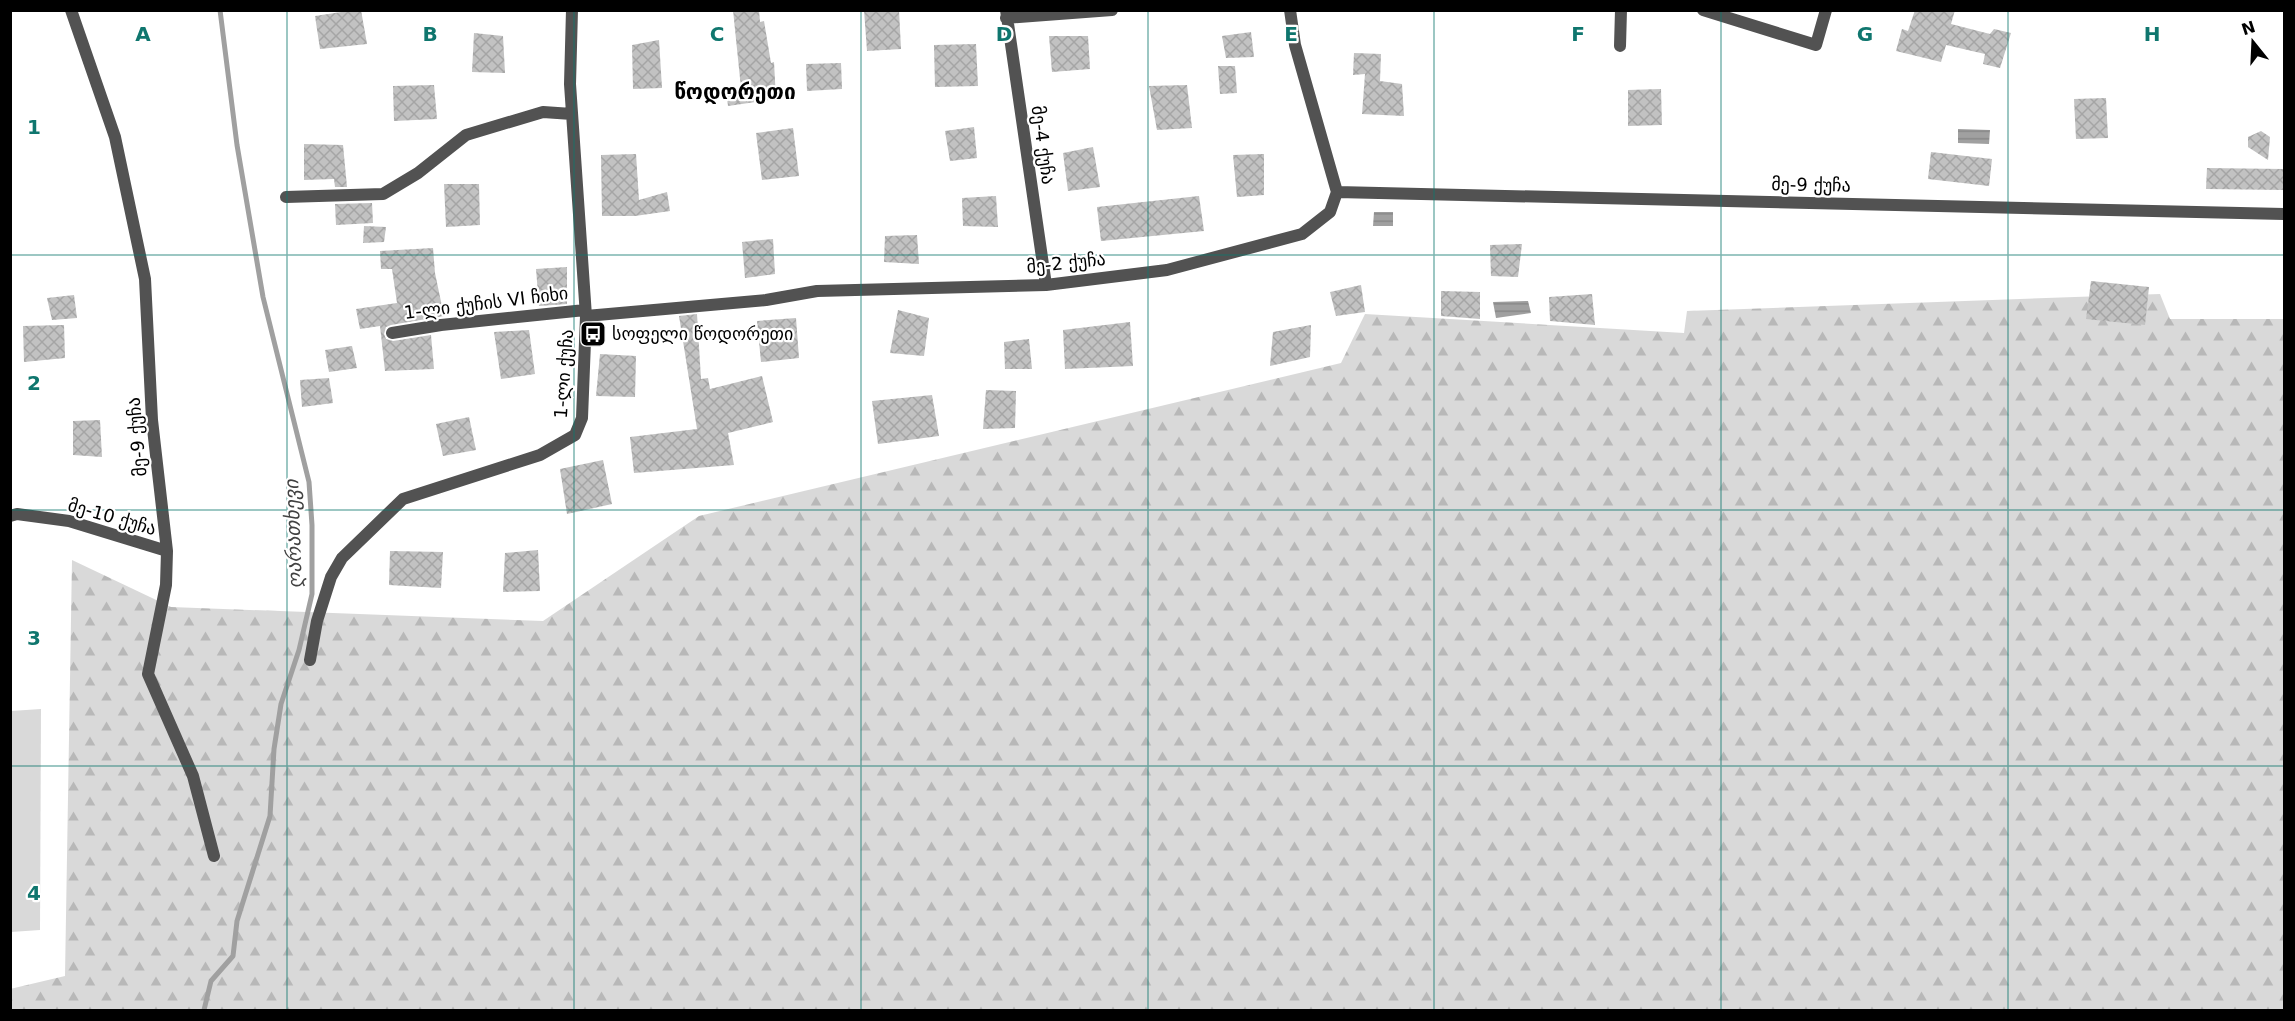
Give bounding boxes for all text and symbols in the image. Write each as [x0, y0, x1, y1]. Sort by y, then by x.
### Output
north arrow [2223, 12, 2283, 72]
text: N [2239, 17, 2258, 39]
text: A [135, 22, 151, 46]
text: B [422, 22, 438, 46]
text: C [710, 22, 724, 46]
text: D [996, 22, 1012, 46]
text: E [1284, 22, 1298, 46]
text: F [1571, 22, 1585, 46]
text: G [1857, 22, 1873, 46]
text: H [2144, 22, 2160, 46]
district label: წოდორეთი [674, 80, 796, 104]
street label: მე-4 ქუჩა [1028, 104, 1059, 186]
text: 1 [27, 115, 41, 139]
street label: მე-9 ქუჩა [1771, 173, 1851, 196]
street label: მე-2 ქუჩა [1025, 248, 1107, 277]
street label: 1-ლი ქუჩის VI ჩიხი [403, 282, 569, 323]
bus stop icon: სოფელი წოდორეთი [578, 319, 608, 349]
place label: სოფელი წოდორეთი [612, 323, 793, 344]
street label: 1-ლი ქუჩა [550, 329, 577, 419]
text: 2 [27, 371, 41, 395]
street label: მე-9 ქუჩა [123, 397, 150, 478]
water label: ღარათხევი [279, 477, 307, 589]
street label: მე-10 ქუჩა [66, 494, 159, 539]
text: 3 [27, 626, 41, 650]
text: 4 [27, 881, 41, 905]

